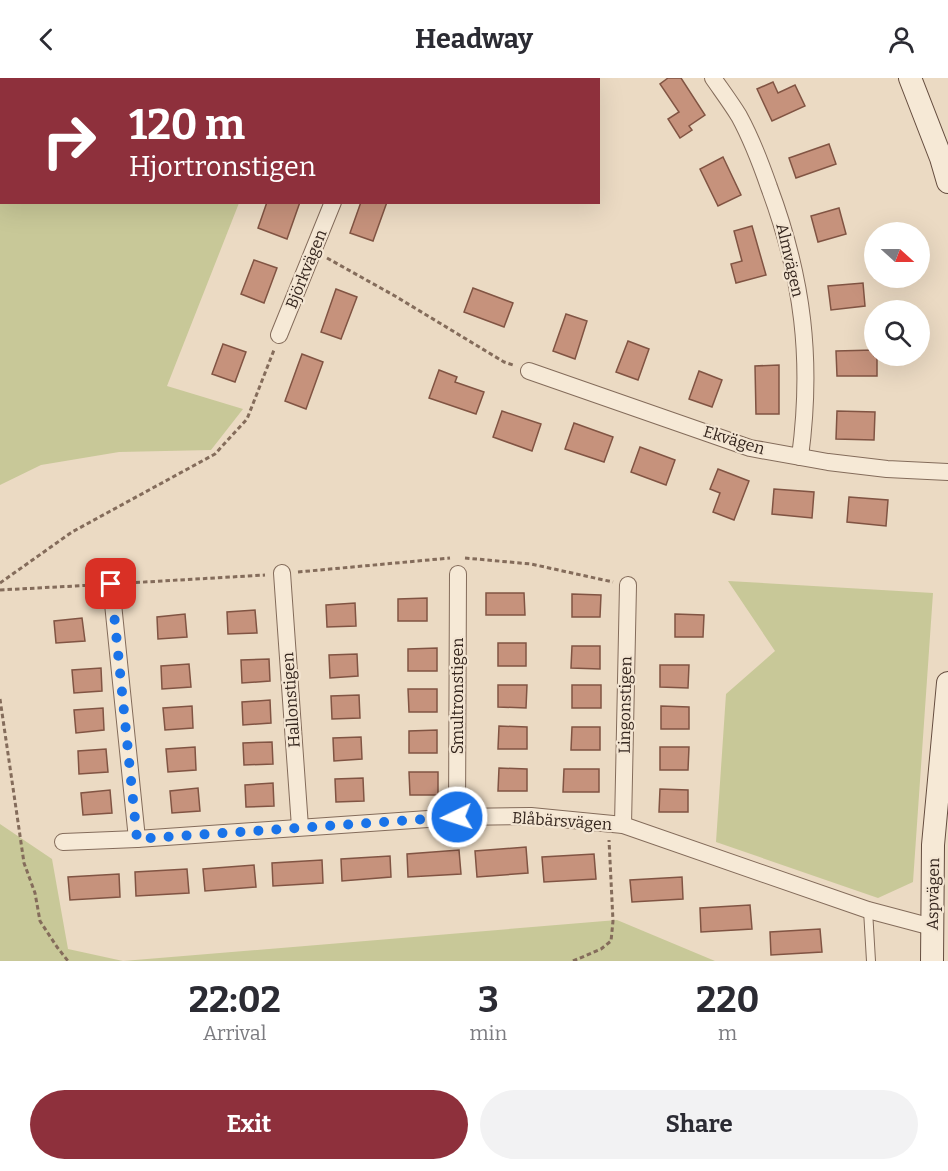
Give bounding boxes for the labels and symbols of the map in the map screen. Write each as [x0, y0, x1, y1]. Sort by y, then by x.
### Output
street label: Almvägen [772, 221, 808, 299]
north arrow [864, 222, 930, 288]
street label: Björkvägen [282, 227, 330, 311]
street label: Ekvägen [701, 422, 767, 458]
pin [85, 558, 136, 609]
street label: Smultronstigen [448, 638, 467, 754]
street label: Hallonstigen [278, 652, 304, 748]
street label: Lingonstigen [615, 656, 635, 754]
position arrow [425, 785, 489, 849]
street label: Blåbärsvägen [511, 808, 613, 834]
street label: Aspvägen [923, 858, 943, 930]

